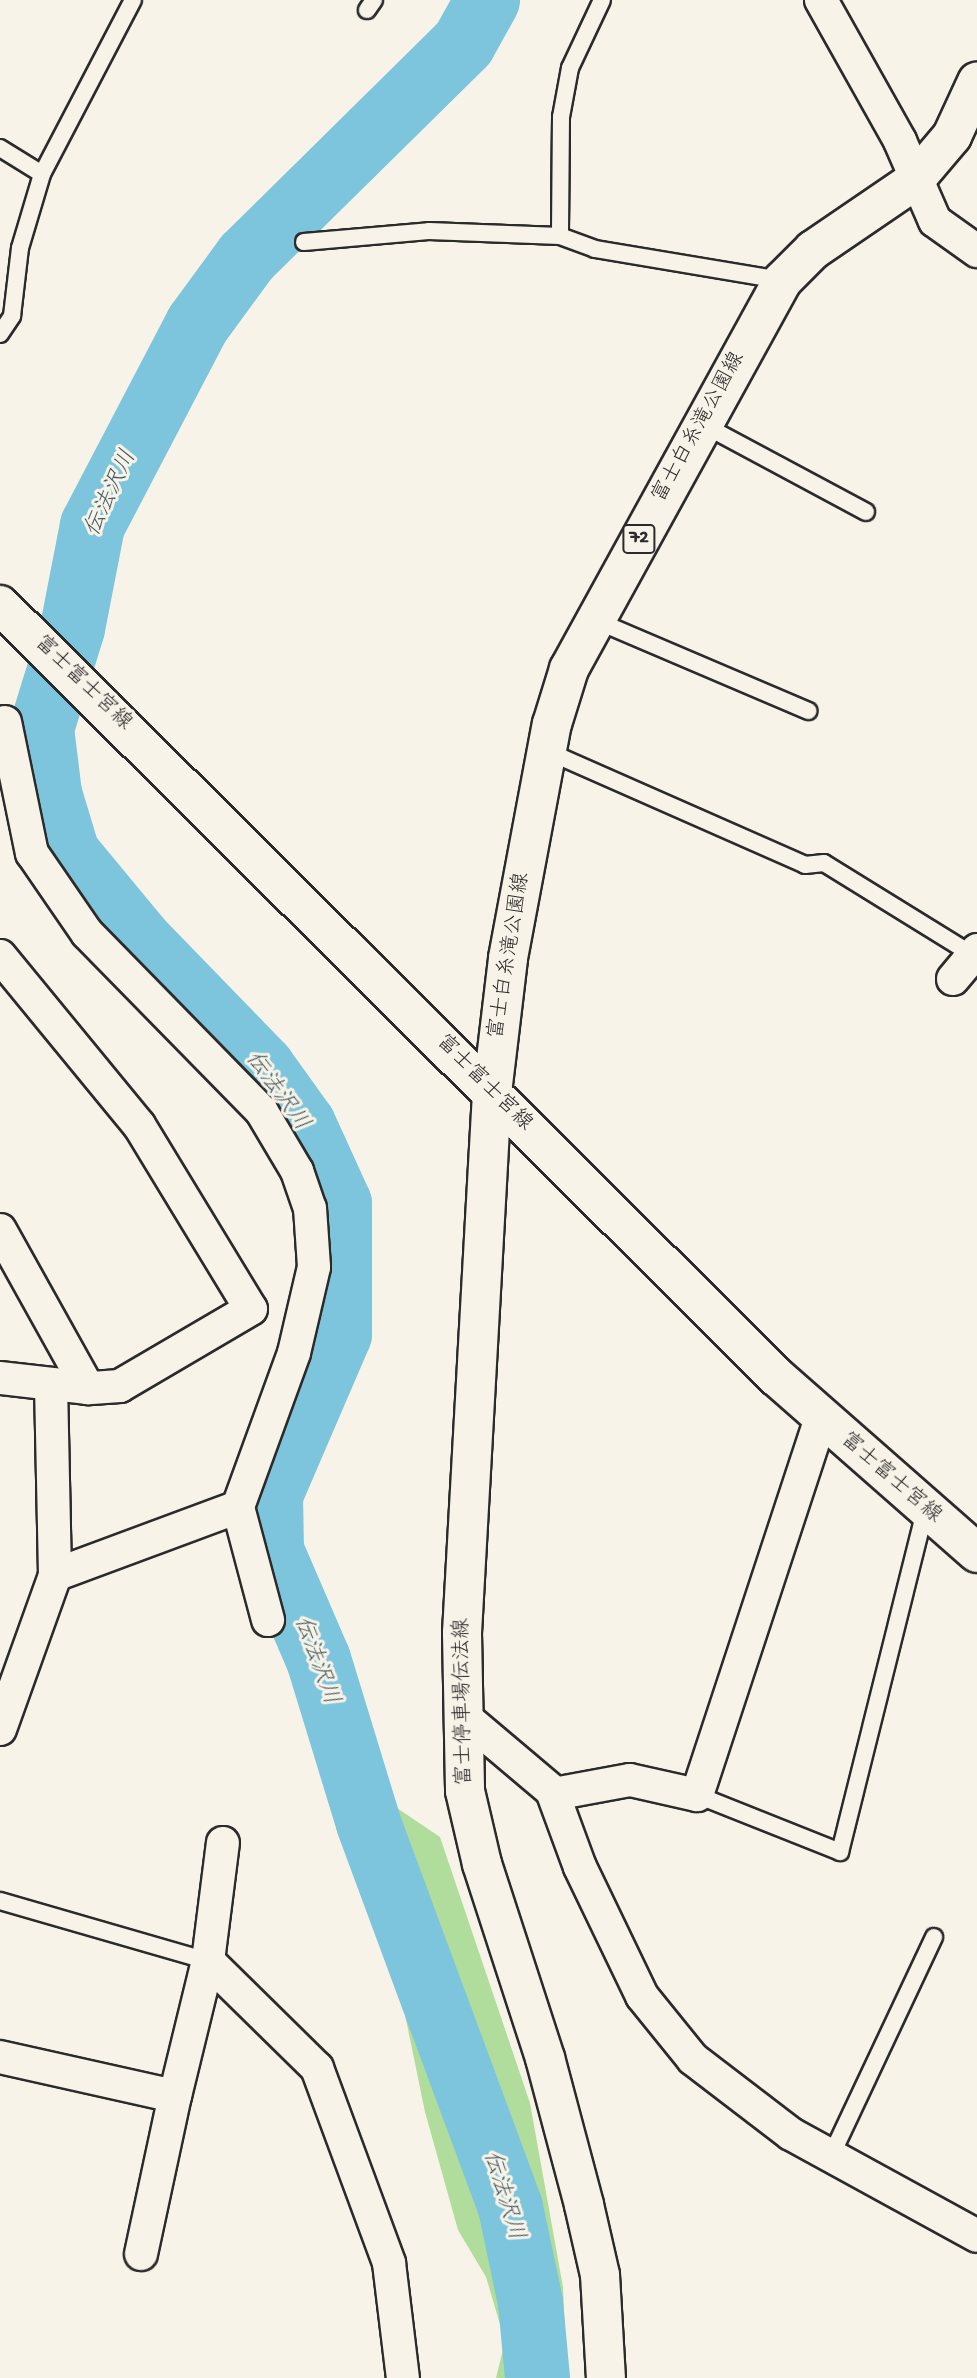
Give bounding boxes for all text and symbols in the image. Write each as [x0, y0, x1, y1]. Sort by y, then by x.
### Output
street label: 富士白糸滝公園線 [648, 348, 752, 508]
water label: 伝法沢川 [80, 446, 144, 542]
road number: 72 [622, 524, 656, 554]
street label: 富士富士宮線 [28, 631, 136, 737]
street label: 富士白糸滝公園線 [485, 871, 537, 1041]
street label: 富士富士宮線 [430, 1031, 536, 1137]
water label: 伝法沢川 [238, 1047, 314, 1137]
street label: 富士富士宮線 [834, 1428, 946, 1530]
water label: 伝法沢川 [286, 1613, 344, 1709]
street label: 富士停車場伝法線 [451, 1618, 479, 1786]
water label: 伝法沢川 [475, 2148, 529, 2244]

